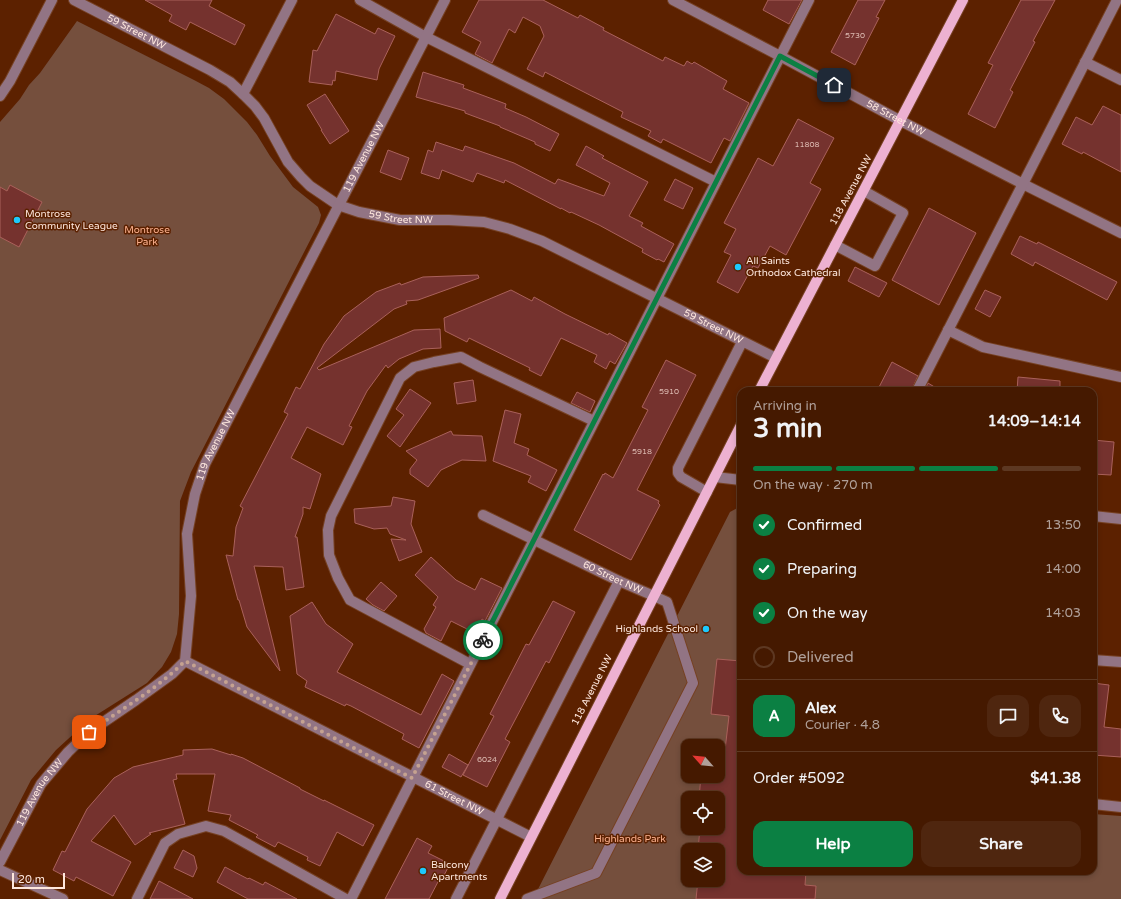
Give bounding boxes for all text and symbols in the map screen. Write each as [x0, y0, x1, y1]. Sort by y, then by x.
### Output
street label: 59 Street NW [105, 12, 168, 52]
house number: 5730 [845, 31, 865, 40]
pin [817, 68, 851, 102]
icon: home [823, 74, 845, 96]
street label: 58 Street NW [864, 98, 927, 138]
street label: 119 Avenue NW [340, 120, 387, 195]
house number: 11808 [794, 140, 820, 149]
street label: 118 Avenue NW [827, 153, 875, 227]
place label: Montrose Community League [25, 208, 118, 232]
street label: 59 Street NW [368, 208, 433, 226]
marker: Montrose Community League [12, 215, 22, 225]
park label: Montrose Park [124, 224, 170, 248]
place label: All Saints Orthodox Cathedral [746, 255, 840, 279]
marker: All Saints Orthodox Cathedral [733, 262, 743, 272]
street label: 59 Street NW [682, 307, 745, 346]
house number: 5910 [659, 387, 679, 396]
text: Arriving in [753, 398, 817, 414]
street label: 119 Avenue NW [194, 407, 238, 482]
text: 14:09–14:14 [988, 412, 1081, 430]
text: 3 min [753, 413, 822, 444]
house number: 5918 [632, 447, 652, 456]
text: On the way · 270 m [753, 477, 873, 493]
icon: check [753, 514, 775, 536]
text: Confirmed [787, 516, 862, 534]
text: 13:50 [1045, 517, 1081, 533]
street label: 60 Street NW [581, 558, 644, 596]
icon: check [753, 558, 775, 580]
text: Preparing [787, 560, 857, 578]
text: 14:00 [1045, 561, 1081, 577]
icon: check [753, 602, 775, 624]
text: On the way [787, 604, 867, 622]
text: 14:03 [1045, 605, 1081, 621]
courier [463, 620, 503, 660]
place label: Highlands School [616, 623, 698, 635]
marker: Highlands School [701, 624, 711, 634]
icon: bike [472, 629, 494, 651]
text: Delivered [787, 648, 854, 666]
street label: 118 Avenue NW [569, 653, 615, 727]
button: chat [987, 695, 1029, 737]
button: phone [1039, 695, 1081, 737]
text: Alex [805, 699, 836, 717]
text: A [768, 707, 780, 725]
pin [72, 715, 106, 749]
text: Courier · 4.8 [805, 717, 880, 733]
icon: bag [78, 721, 100, 743]
north arrow [681, 739, 725, 783]
map controls [681, 739, 725, 887]
house number: 6024 [477, 755, 497, 764]
street label: 119 Avenue NW [14, 757, 66, 829]
text: Order #5092 [753, 769, 845, 787]
text: $41.38 [1030, 769, 1081, 787]
street label: 61 Street NW [423, 778, 486, 818]
button: locate [681, 791, 725, 835]
button: Help [753, 821, 913, 867]
button: Share [921, 821, 1081, 867]
park label: Highlands Park [594, 833, 666, 845]
button: layers [681, 843, 725, 887]
place label: Balcony Apartments [431, 859, 488, 883]
marker: Balcony Apartments [418, 866, 428, 876]
scale bar [12, 871, 65, 890]
text: 20 m [18, 873, 45, 886]

